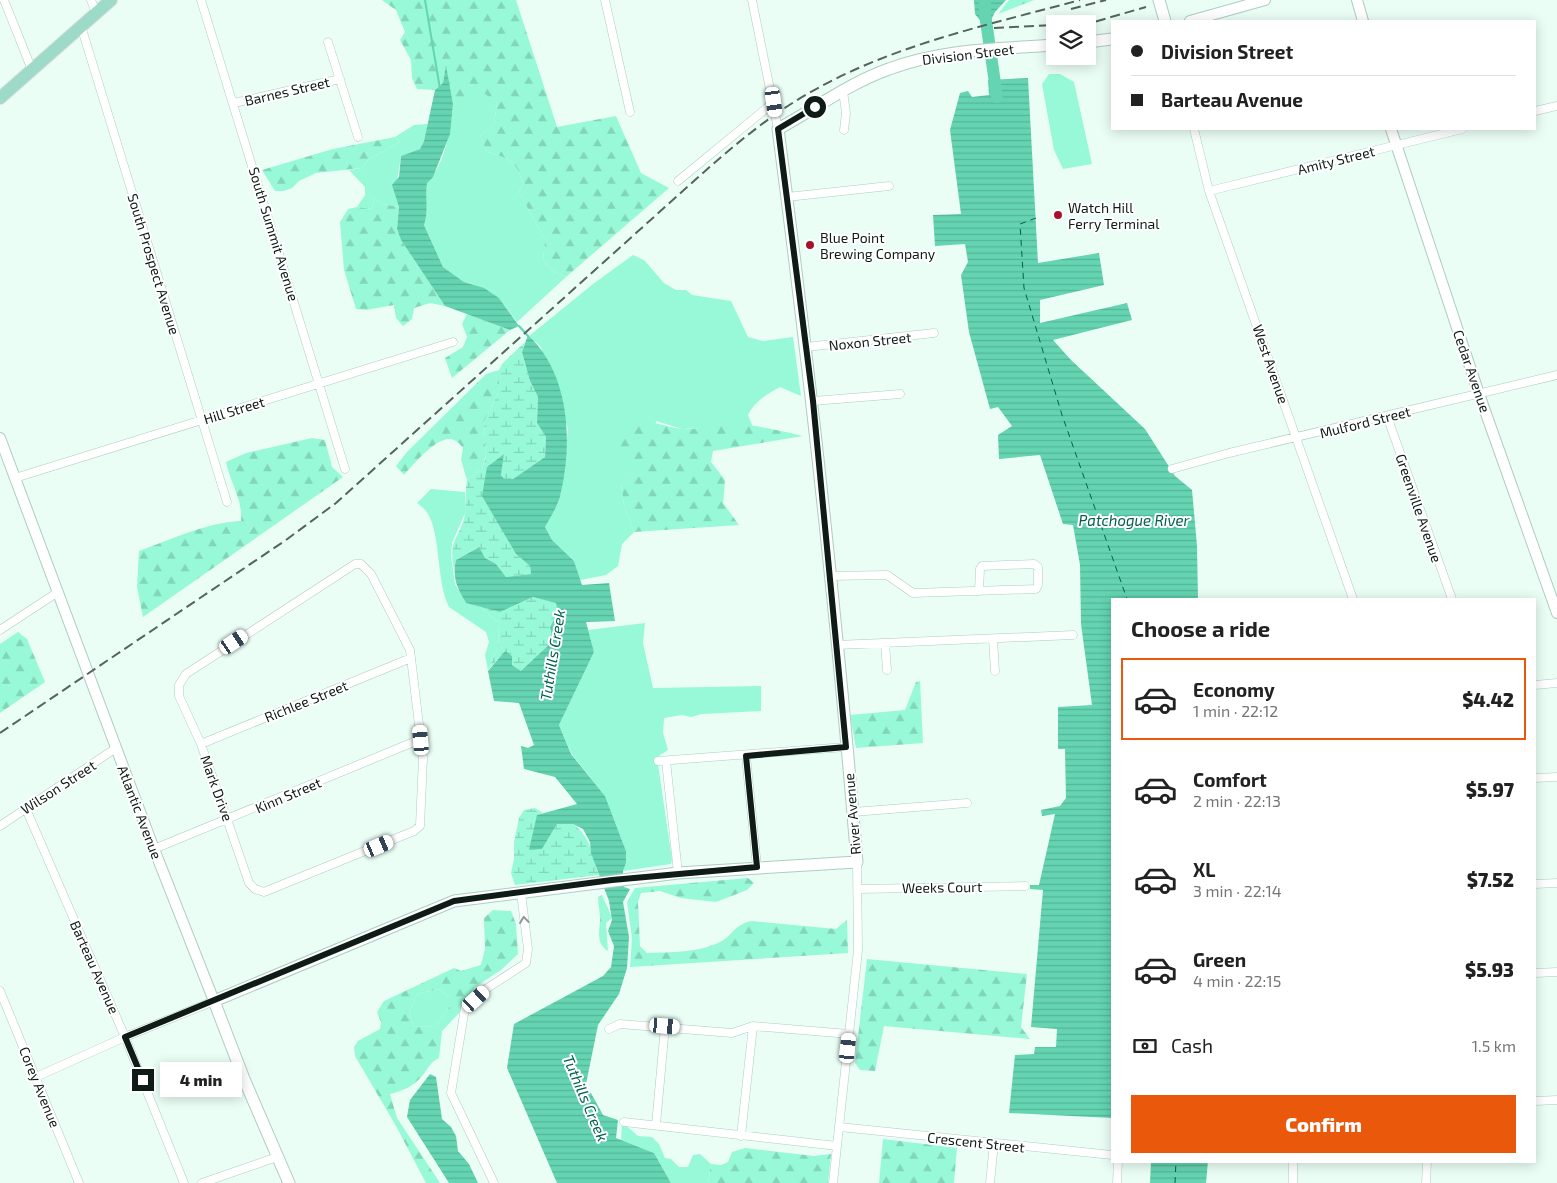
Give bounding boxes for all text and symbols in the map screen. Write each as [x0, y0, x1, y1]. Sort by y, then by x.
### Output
map controls [1046, 15, 1096, 65]
button: layers [1046, 15, 1096, 65]
street label: Division Street [921, 40, 1015, 68]
text: Division Street [1161, 40, 1293, 63]
street label: Barnes Street [243, 73, 331, 109]
car [764, 86, 783, 118]
text: Barteau Avenue [1161, 88, 1303, 111]
route start [804, 96, 826, 118]
street label: Amity Street [1296, 142, 1376, 178]
street label: South Summit Avenue [246, 165, 302, 303]
street label: South Prospect Avenue [124, 191, 184, 337]
place label: Watch Hill Ferry Terminal [1068, 199, 1160, 232]
marker: Watch Hill Ferry Terminal [1052, 209, 1064, 221]
place label: Blue Point Brewing Company [820, 229, 936, 262]
marker: Blue Point Brewing Company [804, 239, 816, 251]
street label: West Avenue [1250, 322, 1292, 406]
street label: Cedar Avenue [1450, 327, 1494, 415]
street label: Noxon Street [828, 328, 912, 354]
street label: Hill Street [201, 393, 267, 427]
street label: Mulford Street [1318, 402, 1412, 442]
street label: Greenville Avenue [1392, 451, 1446, 565]
water label: Patchogue River [1079, 511, 1190, 529]
water label: Tuthills Creek [536, 608, 568, 702]
text: Choose a ride [1131, 615, 1270, 641]
car [217, 627, 250, 657]
street label: Richlee Street [262, 677, 350, 725]
icon: car [1133, 677, 1178, 722]
text: Economy [1193, 678, 1275, 701]
text: $4.42 [1462, 688, 1514, 711]
text: 1 min · 22:12 [1193, 701, 1278, 720]
car [412, 724, 429, 756]
street label: Mark Drive [197, 753, 237, 823]
street label: Wilson Street [17, 756, 99, 818]
street label: Atlantic Avenue [114, 763, 166, 861]
icon: car [1133, 767, 1178, 812]
text: Comfort [1193, 768, 1267, 791]
street label: River Avenue [840, 772, 864, 856]
street label: Kinn Street [252, 773, 324, 817]
text: $5.97 [1466, 778, 1514, 801]
text: 2 min · 22:13 [1193, 791, 1281, 810]
car [362, 833, 395, 859]
icon: car [1133, 857, 1178, 902]
text: XL [1193, 858, 1215, 881]
text: $7.52 [1467, 868, 1514, 891]
street label: Weeks Court [902, 878, 982, 896]
text: 3 min · 22:14 [1193, 881, 1282, 900]
one-way arrow [519, 915, 530, 923]
street label: Barteau Avenue [67, 918, 123, 1016]
icon: car [1133, 947, 1178, 992]
text: Green [1193, 948, 1246, 971]
text: $5.93 [1465, 958, 1514, 981]
text: 4 min · 22:15 [1193, 971, 1281, 990]
car [459, 983, 492, 1015]
car [649, 1017, 680, 1035]
car [838, 1032, 857, 1064]
icon: cash [1131, 1032, 1159, 1060]
text: Cash [1171, 1034, 1213, 1057]
text: 1.5 km [1472, 1036, 1516, 1055]
street label: Corey Avenue [16, 1044, 64, 1130]
water label: Tuthills Creek [560, 1052, 612, 1144]
callout: 4 min [160, 1062, 243, 1098]
route end [132, 1069, 154, 1091]
text: 4 min [180, 1070, 222, 1089]
button: Confirm [1131, 1095, 1516, 1153]
street label: Crescent Street [926, 1128, 1026, 1156]

